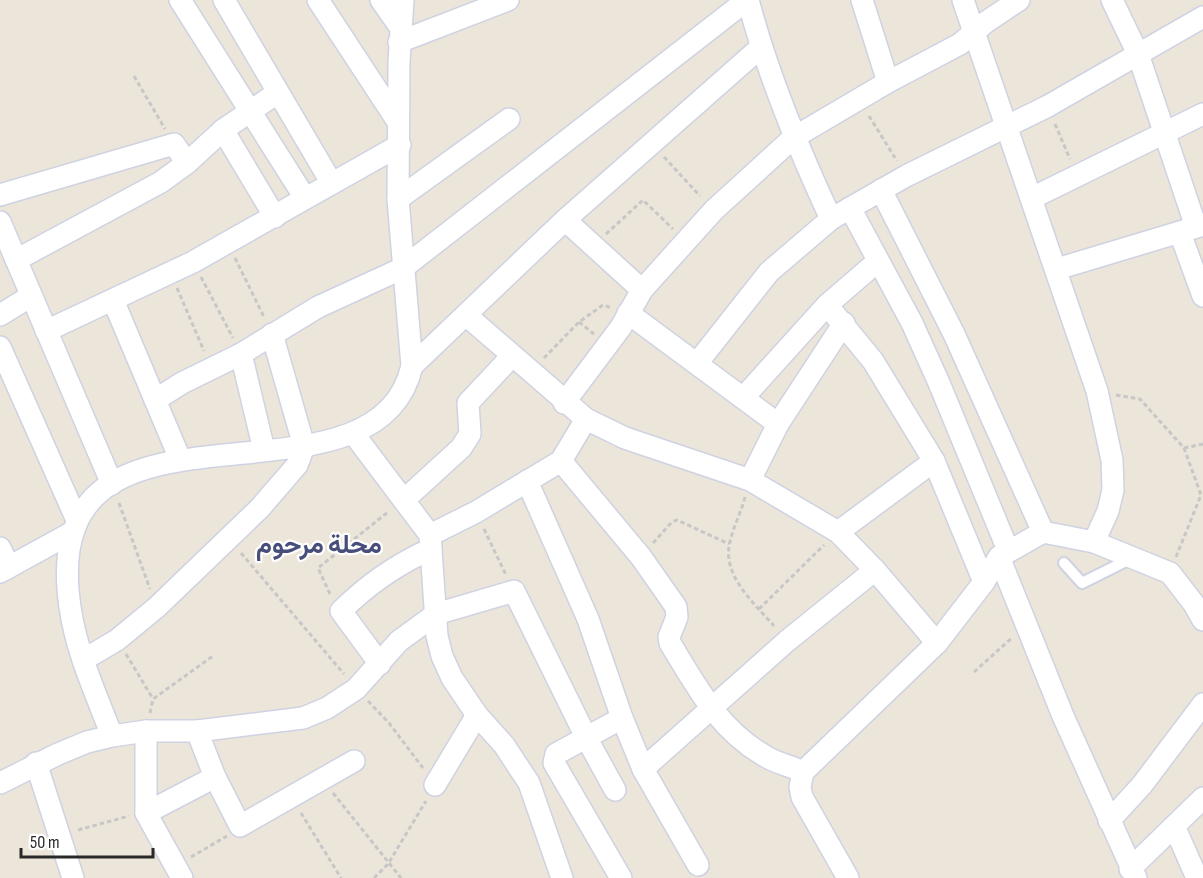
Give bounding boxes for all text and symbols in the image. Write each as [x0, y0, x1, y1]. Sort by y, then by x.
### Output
district label: محلة مرحوم [256, 530, 382, 561]
scale bar [21, 821, 153, 859]
text: 50 m [30, 832, 60, 853]

